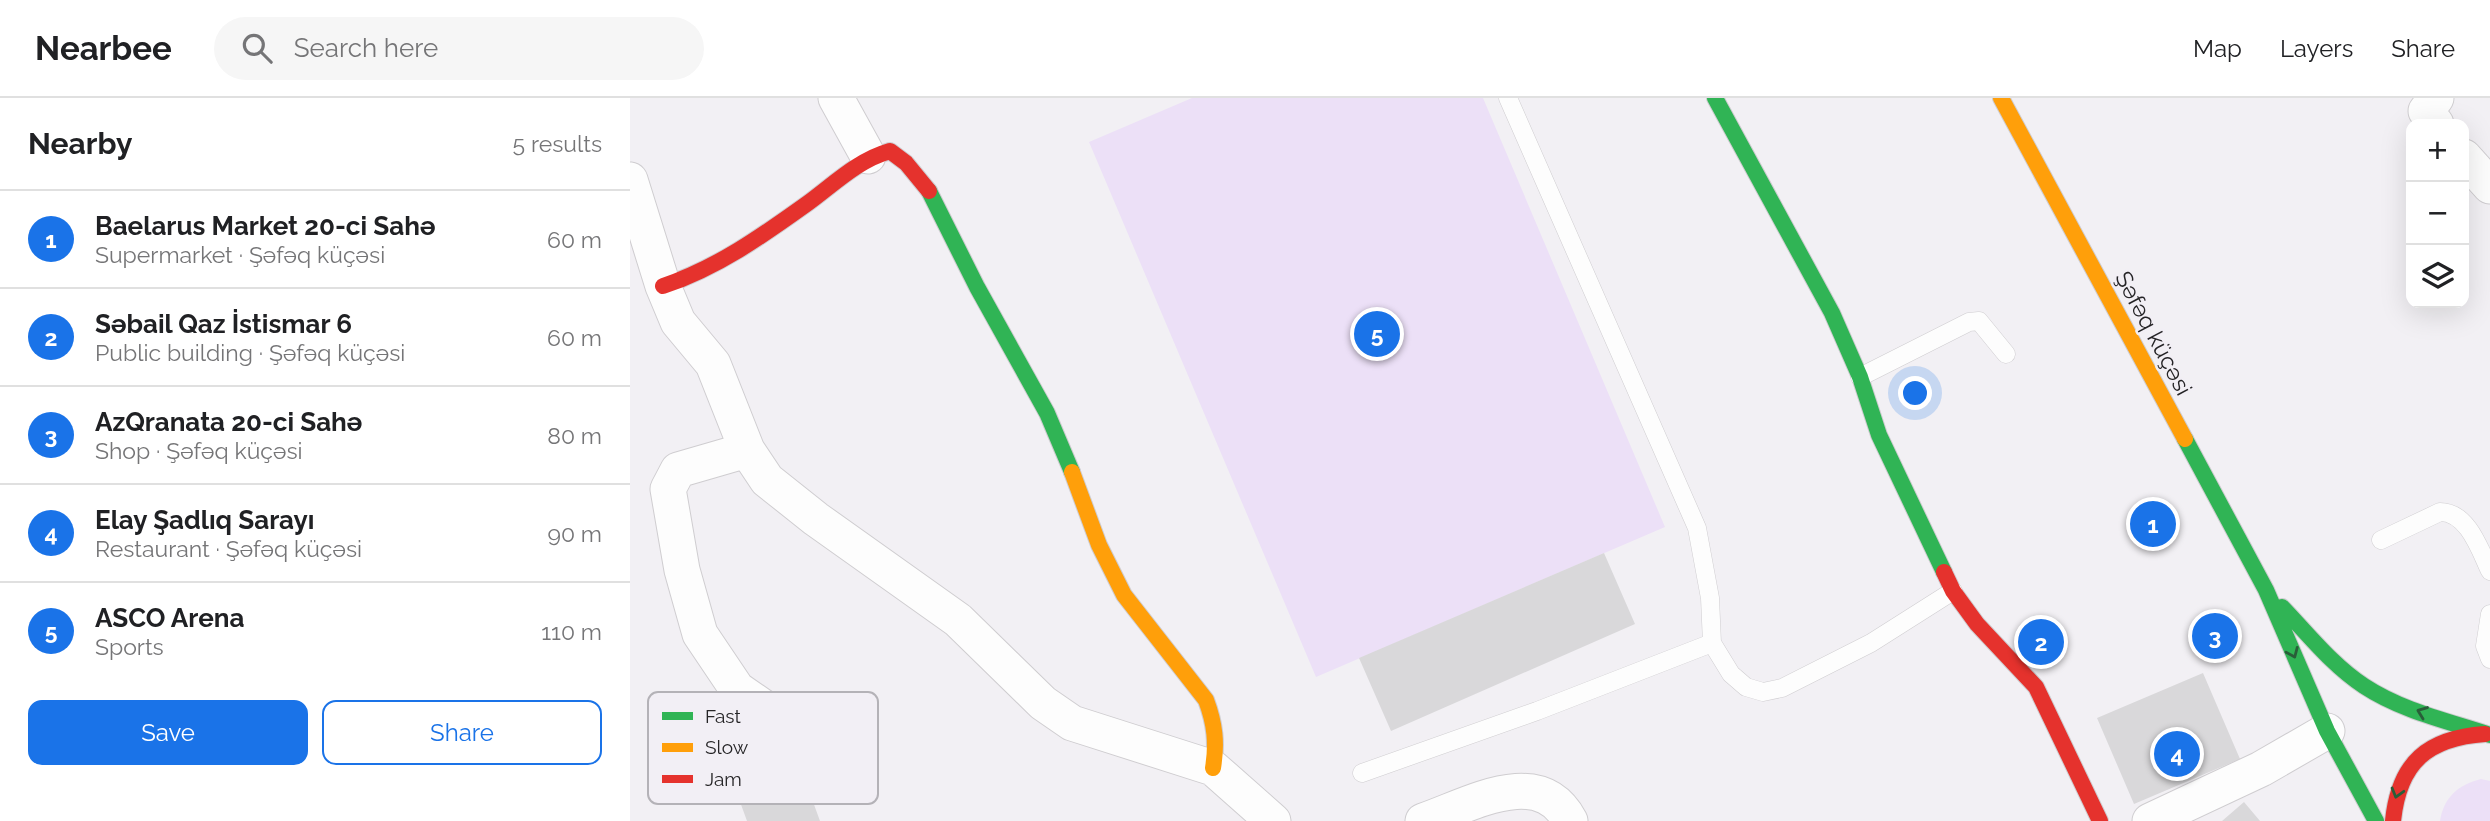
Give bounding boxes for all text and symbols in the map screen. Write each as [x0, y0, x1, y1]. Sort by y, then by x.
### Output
search box [214, 17, 704, 80]
text: Nearbee [35, 29, 172, 68]
icon: search [238, 29, 276, 67]
text: Search here [294, 33, 438, 63]
text: Map [2193, 34, 2242, 63]
text: Layers [2280, 34, 2353, 63]
text: Share [2391, 34, 2455, 63]
map controls [2406, 119, 2469, 308]
button: + [2406, 119, 2469, 182]
text: Nearby [28, 126, 132, 161]
text: 5 results [513, 130, 602, 157]
button: − [2406, 182, 2469, 245]
text: Baelarus Market 20-ci Sahə [95, 211, 435, 241]
text: 1 [45, 226, 57, 253]
text: 60 m [547, 226, 602, 253]
text: Supermarket · Şəfəq küçəsi [95, 241, 385, 268]
button: layers [2406, 245, 2469, 308]
street label: Şəfəq küçəsi [2110, 266, 2198, 400]
pin: 5 [1354, 308, 1400, 360]
text: Səbail Qaz İstismar 6 [95, 309, 352, 339]
text: 2 [45, 324, 57, 351]
text: 60 m [547, 324, 602, 351]
text: Public building · Şəfəq küçəsi [95, 339, 405, 366]
your location [1898, 376, 1932, 410]
text: AzQranata 20-ci Sahə [95, 407, 362, 437]
text: 3 [45, 422, 57, 449]
text: 80 m [547, 422, 602, 449]
text: Shop · Şəfəq küçəsi [95, 437, 303, 464]
pin: 1 [2130, 498, 2176, 550]
text: Elay Şadlıq Sarayı [95, 505, 314, 535]
text: 4 [44, 520, 58, 547]
text: 90 m [547, 520, 602, 547]
text: Restaurant · Şəfəq küçəsi [95, 535, 362, 562]
text: ASCO Arena [95, 603, 244, 633]
pin: 3 [2192, 610, 2238, 662]
pin: 2 [2018, 616, 2064, 668]
text: 5 [45, 618, 57, 645]
text: 110 m [541, 618, 602, 645]
text: Sports [95, 633, 164, 660]
one-way arrow [2285, 646, 2299, 658]
legend [648, 692, 878, 804]
button: Save [28, 700, 308, 765]
button: Share [322, 700, 602, 765]
text: Fast [705, 705, 741, 727]
one-way arrow [2417, 707, 2429, 721]
pin: 4 [2154, 728, 2200, 780]
text: Slow [705, 736, 749, 758]
text: Jam [705, 768, 742, 790]
one-way arrow [2390, 787, 2405, 799]

